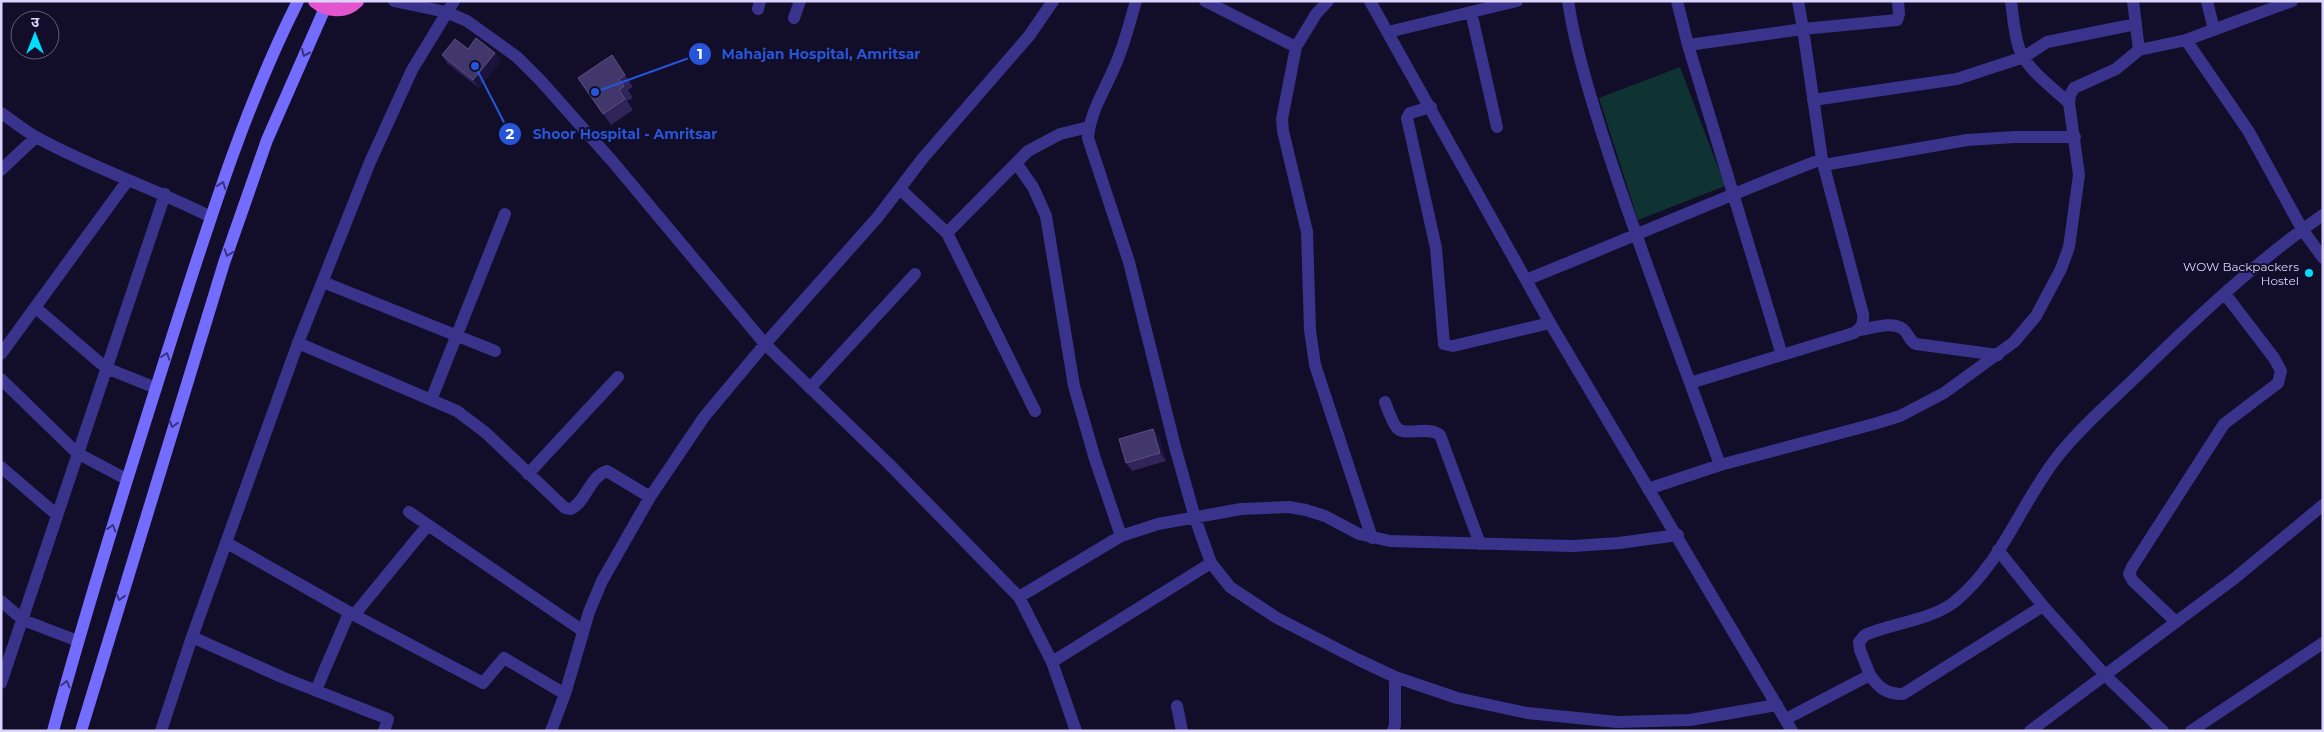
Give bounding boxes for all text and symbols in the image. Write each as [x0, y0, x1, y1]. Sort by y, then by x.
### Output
north arrow [10, 10, 60, 60]
text: उ [31, 13, 40, 31]
callout: Mahajan Hospital, Amritsar [687, 39, 931, 68]
text: 1 [697, 44, 703, 63]
text: Mahajan Hospital, Amritsar [722, 45, 920, 63]
one-way arrow [301, 48, 312, 57]
callout: Shoor Hospital - Amritsar [497, 120, 727, 149]
text: 2 [506, 124, 515, 143]
text: Shoor Hospital - Amritsar [533, 125, 717, 143]
one-way arrow [216, 181, 226, 190]
one-way arrow [224, 248, 234, 257]
place label: WOW Backpackers Hostel [2183, 259, 2299, 288]
marker: WOW Backpackers Hostel [2303, 267, 2315, 279]
one-way arrow [160, 352, 170, 361]
one-way arrow [169, 420, 179, 428]
one-way arrow [106, 524, 116, 532]
one-way arrow [116, 592, 126, 600]
one-way arrow [61, 680, 71, 688]

